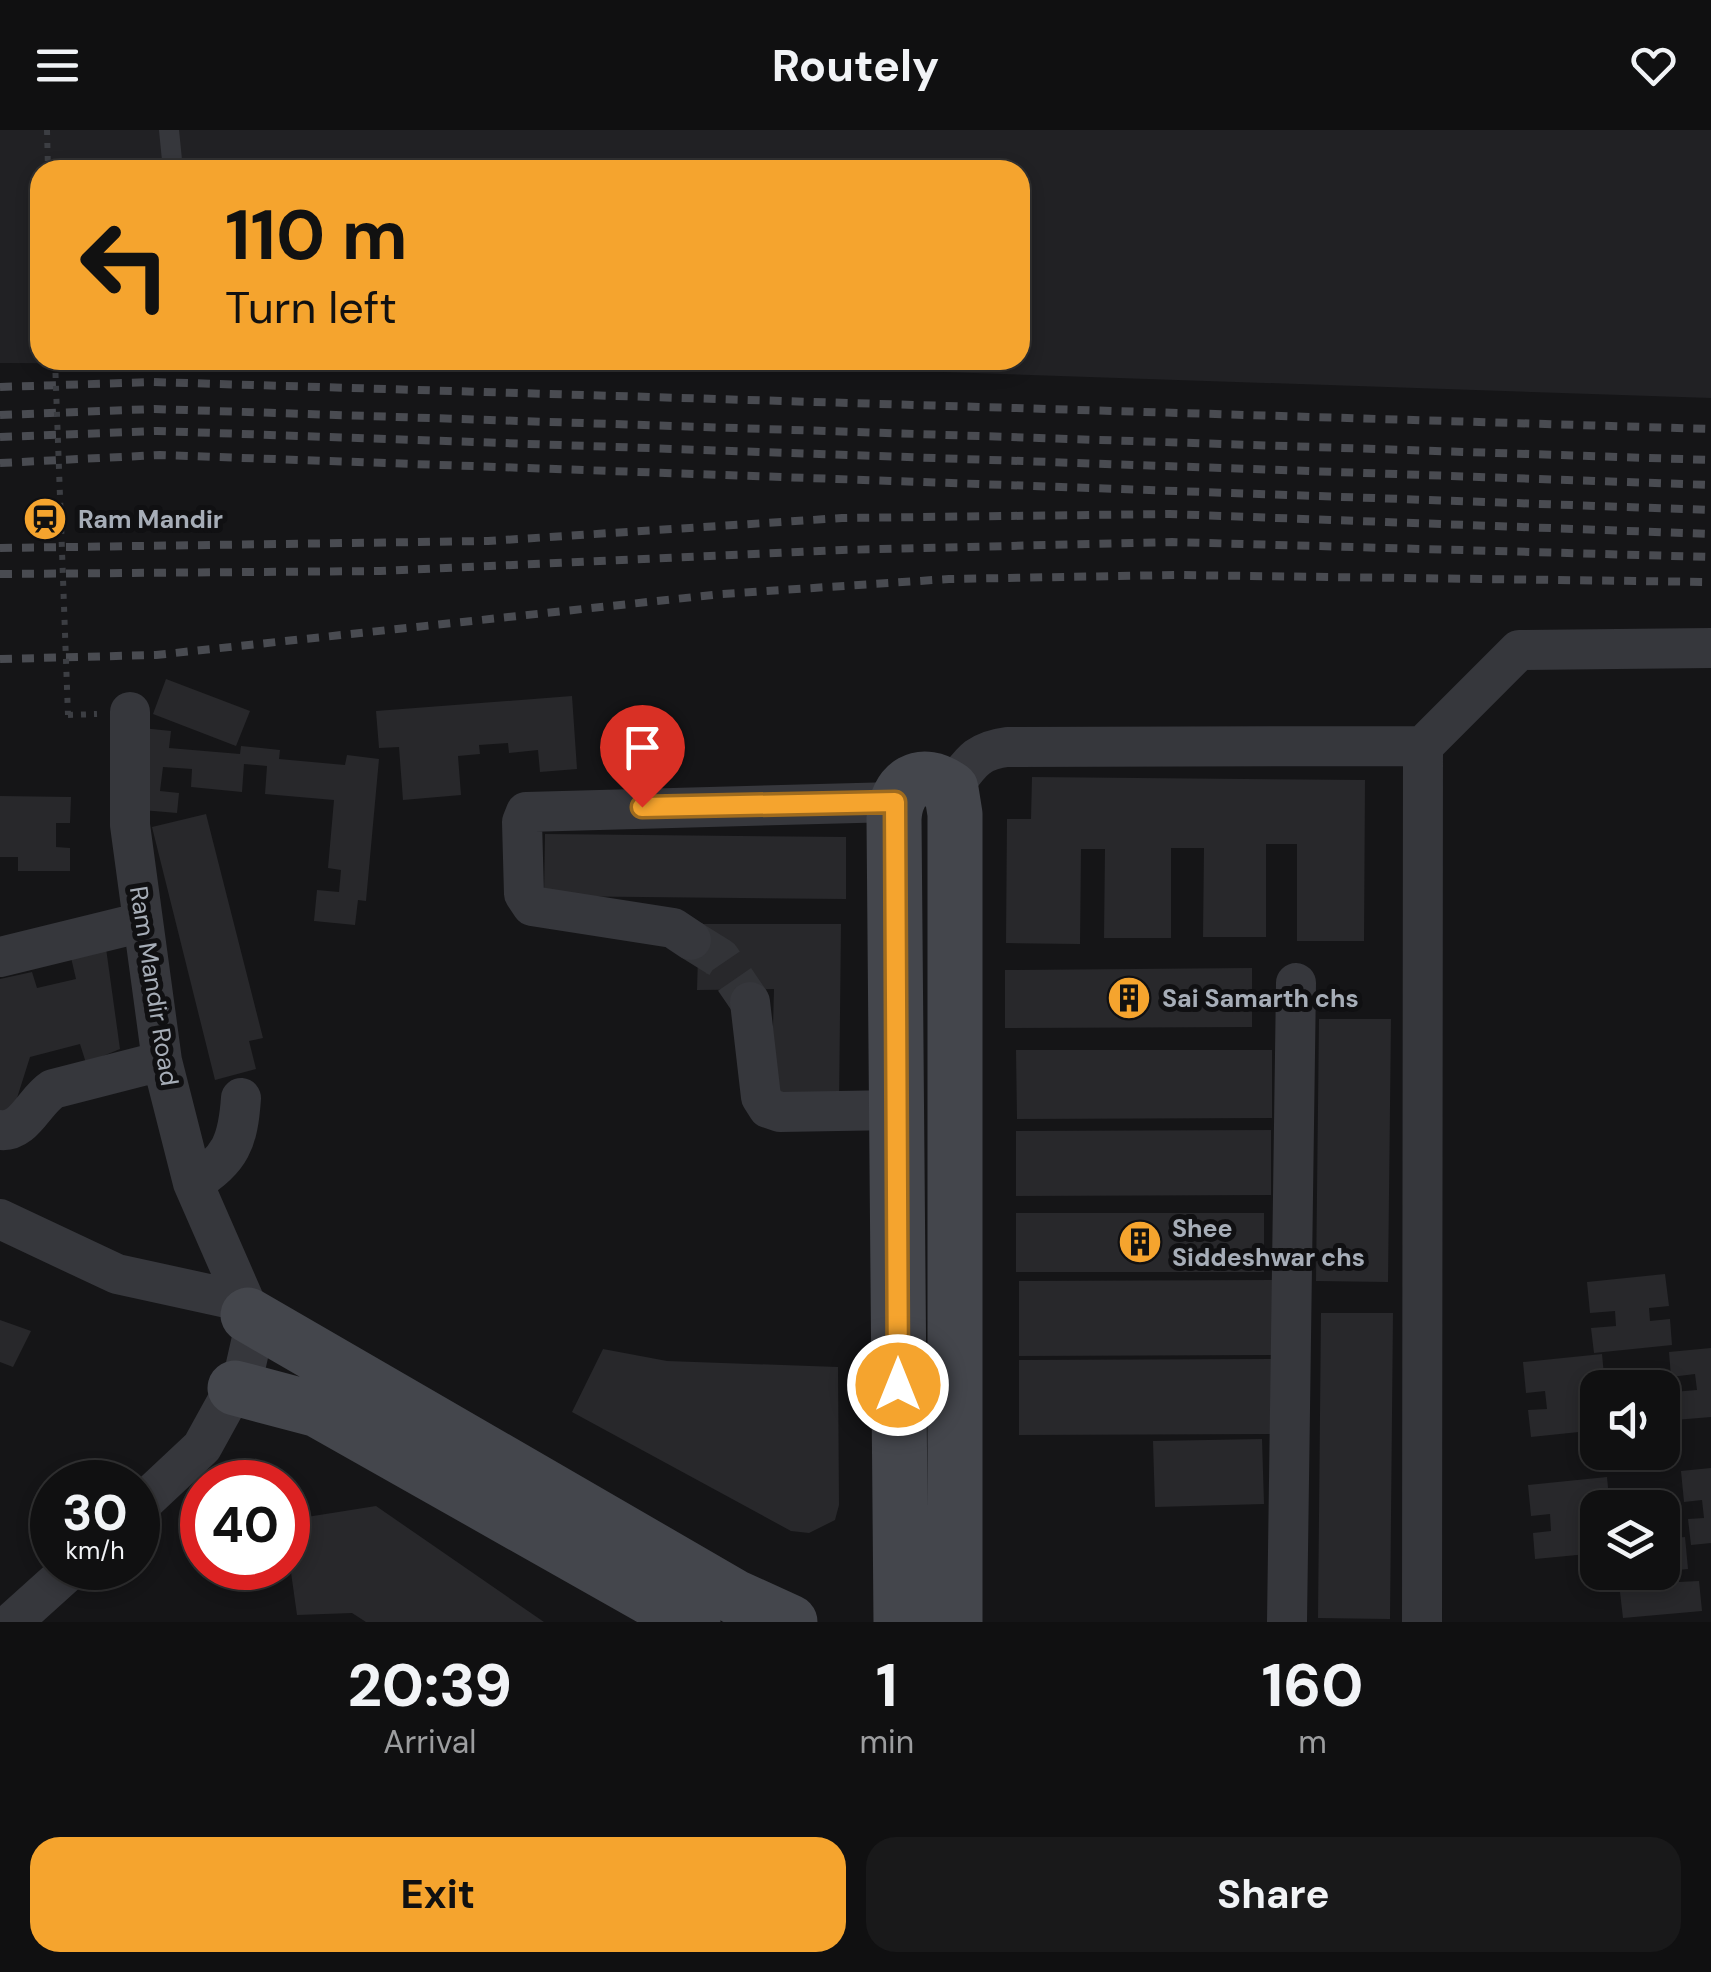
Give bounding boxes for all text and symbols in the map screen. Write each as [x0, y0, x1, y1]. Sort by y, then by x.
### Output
text: Routely [772, 36, 939, 95]
icon: menu [30, 38, 85, 93]
icon: heart [1626, 38, 1681, 93]
text: 110 m [225, 190, 408, 281]
icon: left [60, 200, 190, 330]
text: Turn left [225, 278, 397, 337]
station icon: Ram Mandir [22, 496, 68, 542]
place label: Ram Mandir [78, 503, 223, 536]
pin [600, 705, 685, 808]
icon: arrive [615, 720, 670, 775]
street label: Ram Mandir Road [122, 884, 186, 1088]
building icon: Sai Samarth chs [1106, 975, 1152, 1021]
place label: Sai Samarth chs [1162, 982, 1359, 1015]
place label: Shee Siddeshwar chs [1172, 1212, 1365, 1274]
building icon: Shee Siddeshwar chs [1117, 1219, 1163, 1265]
position arrow [846, 1333, 950, 1437]
map controls [1580, 1370, 1680, 1590]
button: sound [1580, 1370, 1680, 1470]
speed limit sign: 40 [180, 1460, 310, 1590]
text: 30 [62, 1480, 128, 1546]
button: layers [1580, 1490, 1680, 1590]
text: km/h [65, 1534, 125, 1567]
text: 20:39 [347, 1646, 512, 1725]
text: 1 [876, 1646, 898, 1725]
text: 160 [1261, 1646, 1364, 1725]
text: Arrival [383, 1721, 476, 1763]
text: min [860, 1721, 914, 1763]
text: m [1298, 1721, 1327, 1763]
button: Exit [30, 1837, 846, 1952]
button: Share [866, 1837, 1681, 1952]

